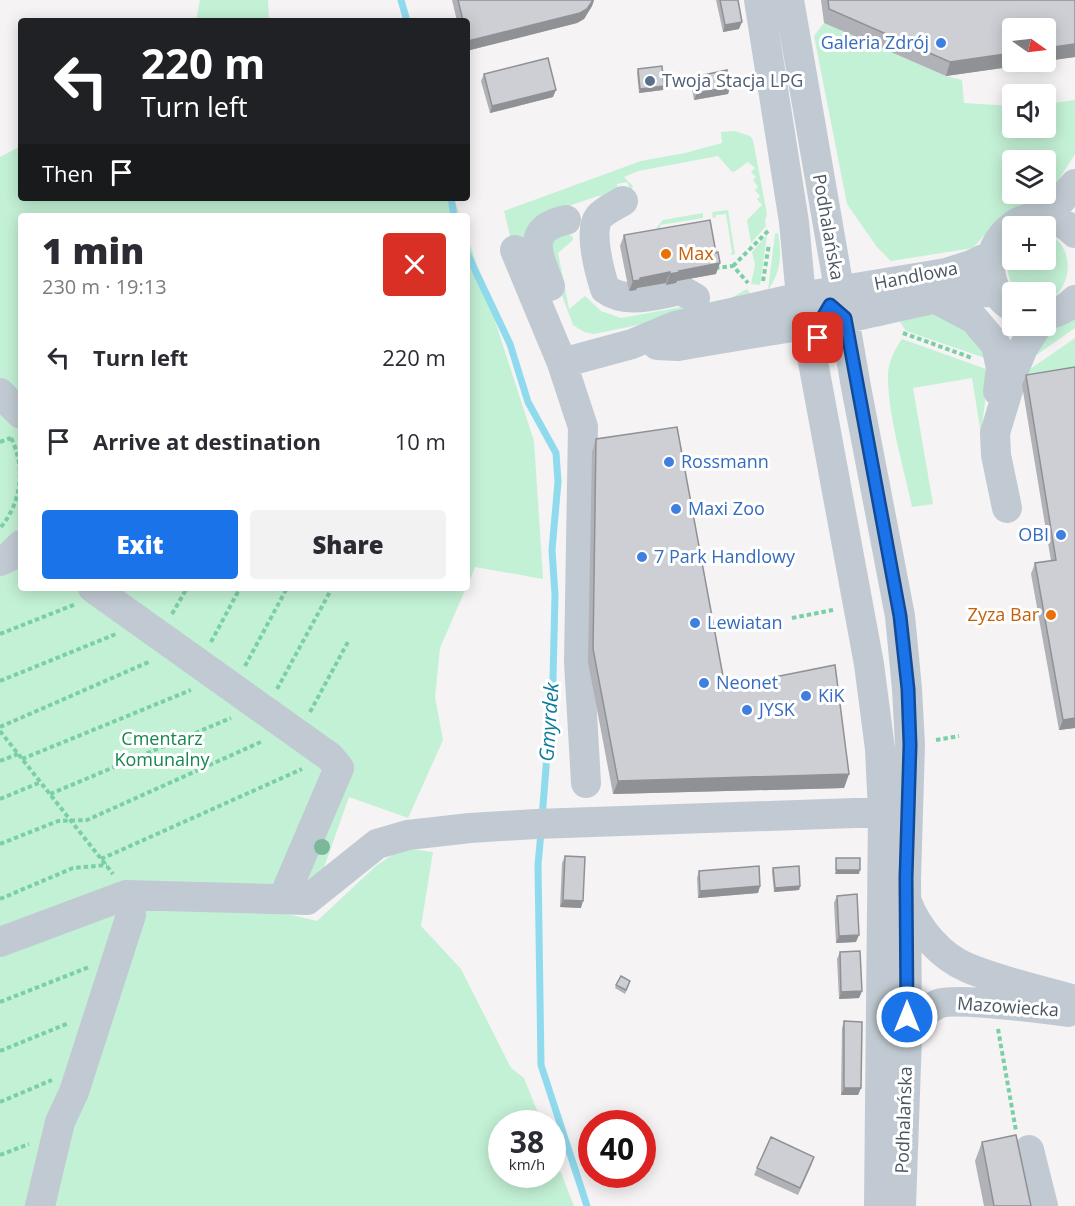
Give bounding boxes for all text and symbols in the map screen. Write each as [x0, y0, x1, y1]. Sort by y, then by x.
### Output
north arrow [1002, 18, 1056, 72]
map controls [1002, 18, 1056, 336]
place label: Galeria Zdrój [821, 30, 929, 54]
text: 220 m [141, 34, 265, 91]
marker: Galeria Zdrój [934, 36, 948, 50]
icon: left [42, 42, 120, 120]
place label: Twoja Stacja LPG [662, 68, 803, 92]
marker: Twoja Stacja LPG [643, 74, 657, 88]
button: sound [1002, 84, 1056, 138]
text: Turn left [141, 88, 248, 125]
button: layers [1002, 150, 1056, 204]
icon: arrive [105, 156, 138, 189]
text: Then [42, 158, 93, 188]
street label: Podhalańska [808, 172, 850, 282]
button: + [1002, 216, 1056, 270]
text: 1 min [42, 226, 144, 275]
button: close [383, 233, 446, 296]
place label: Max [678, 241, 714, 265]
marker: Max [659, 247, 673, 261]
street label: Handlowa [872, 255, 960, 295]
text: 230 m · 19:13 [42, 273, 167, 300]
button: − [1002, 282, 1056, 336]
pin [792, 312, 843, 363]
icon: arrive [801, 321, 834, 354]
icon: left [42, 341, 75, 374]
text: Turn left [93, 342, 188, 372]
text: 220 m [382, 342, 446, 372]
icon: arrive [42, 425, 75, 458]
text: Arrive at destination [93, 426, 321, 456]
text: 10 m [395, 426, 446, 456]
place label: Rossmann [681, 449, 769, 473]
marker: Rossmann [662, 455, 676, 469]
place label: Maxi Zoo [688, 496, 765, 520]
marker: Maxi Zoo [669, 502, 683, 516]
button: Exit [42, 510, 238, 579]
button: Share [250, 510, 446, 579]
place label: OBI [1018, 522, 1049, 546]
marker: OBI [1054, 528, 1068, 542]
place label: 7 Park Handlowy [654, 544, 796, 568]
marker: 7 Park Handlowy [635, 550, 649, 564]
place label: Zyza Bar [968, 602, 1040, 626]
marker: Zyza Bar [1044, 608, 1058, 622]
place label: Lewiatan [707, 610, 782, 634]
marker: Lewiatan [688, 616, 702, 630]
place label: Neonet [716, 670, 778, 694]
marker: Neonet [697, 676, 711, 690]
water label: Gmyrdek [532, 680, 565, 763]
place label: KiK [818, 683, 846, 707]
marker: KiK [799, 689, 813, 703]
place label: JYSK [757, 697, 796, 721]
marker: JYSK [740, 703, 754, 717]
park label: Cmentarz Komunalny [114, 726, 211, 771]
position arrow [875, 985, 939, 1049]
street label: Mazowiecka [956, 990, 1060, 1022]
street label: Podhalańska [889, 1066, 917, 1174]
speed limit sign: 40 [578, 1110, 656, 1188]
text: 38 [510, 1121, 544, 1162]
text: km/h [509, 1154, 545, 1174]

